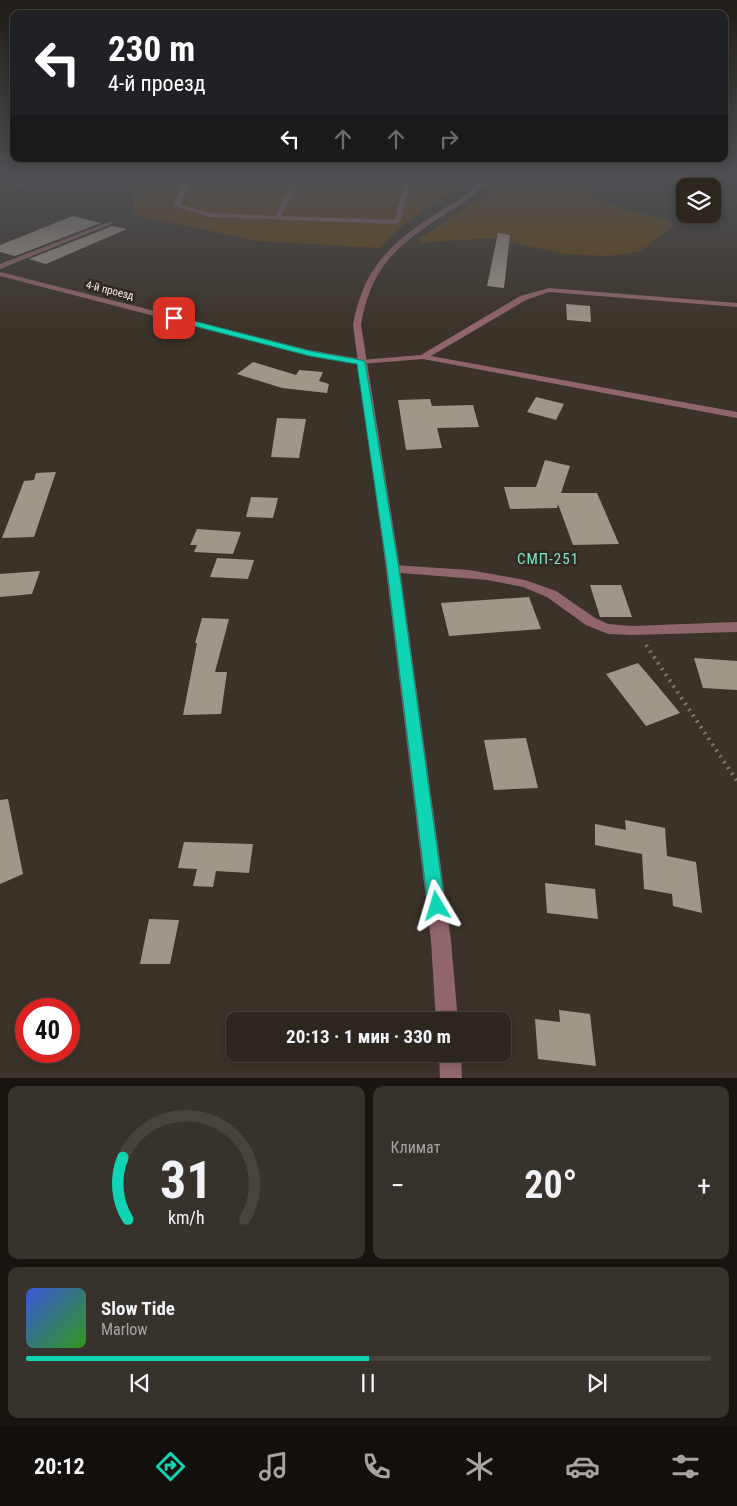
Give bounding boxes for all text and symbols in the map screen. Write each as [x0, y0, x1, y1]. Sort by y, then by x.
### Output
text: 230 m [108, 29, 195, 70]
icon: left [25, 30, 90, 95]
text: 4-й проезд [108, 71, 206, 96]
icon: left [276, 125, 304, 153]
icon: ahead [329, 125, 357, 153]
icon: ahead [382, 125, 410, 153]
icon: right [435, 125, 463, 153]
map controls [676, 178, 721, 223]
button: layers [676, 178, 721, 223]
street label: 4-й проезд [85, 278, 135, 303]
pin [153, 297, 195, 339]
icon: arrive [160, 304, 188, 332]
district label: СМП-251 [517, 550, 579, 568]
position arrow [410, 879, 462, 931]
speed limit sign: 40 [15, 998, 80, 1063]
text: 20:13 · 1 мин · 330 m [286, 1025, 451, 1048]
text: Климат [391, 1138, 440, 1157]
text: 31 [160, 1150, 213, 1211]
text: 20° [524, 1163, 577, 1207]
text: − [391, 1169, 405, 1202]
text: + [697, 1169, 711, 1202]
text: km/h [168, 1207, 205, 1228]
text: Slow Tide [101, 1297, 175, 1320]
text: Marlow [101, 1320, 148, 1339]
icon: previous [126, 1369, 154, 1397]
icon: pause [354, 1369, 382, 1397]
icon: next [583, 1369, 611, 1397]
icon: directions [153, 1449, 188, 1484]
icon: music [256, 1449, 291, 1484]
icon: phone [359, 1449, 394, 1484]
icon: climate [462, 1449, 497, 1484]
icon: car [565, 1449, 600, 1484]
icon: filters [668, 1449, 703, 1484]
text: 20:12 [34, 1454, 85, 1479]

